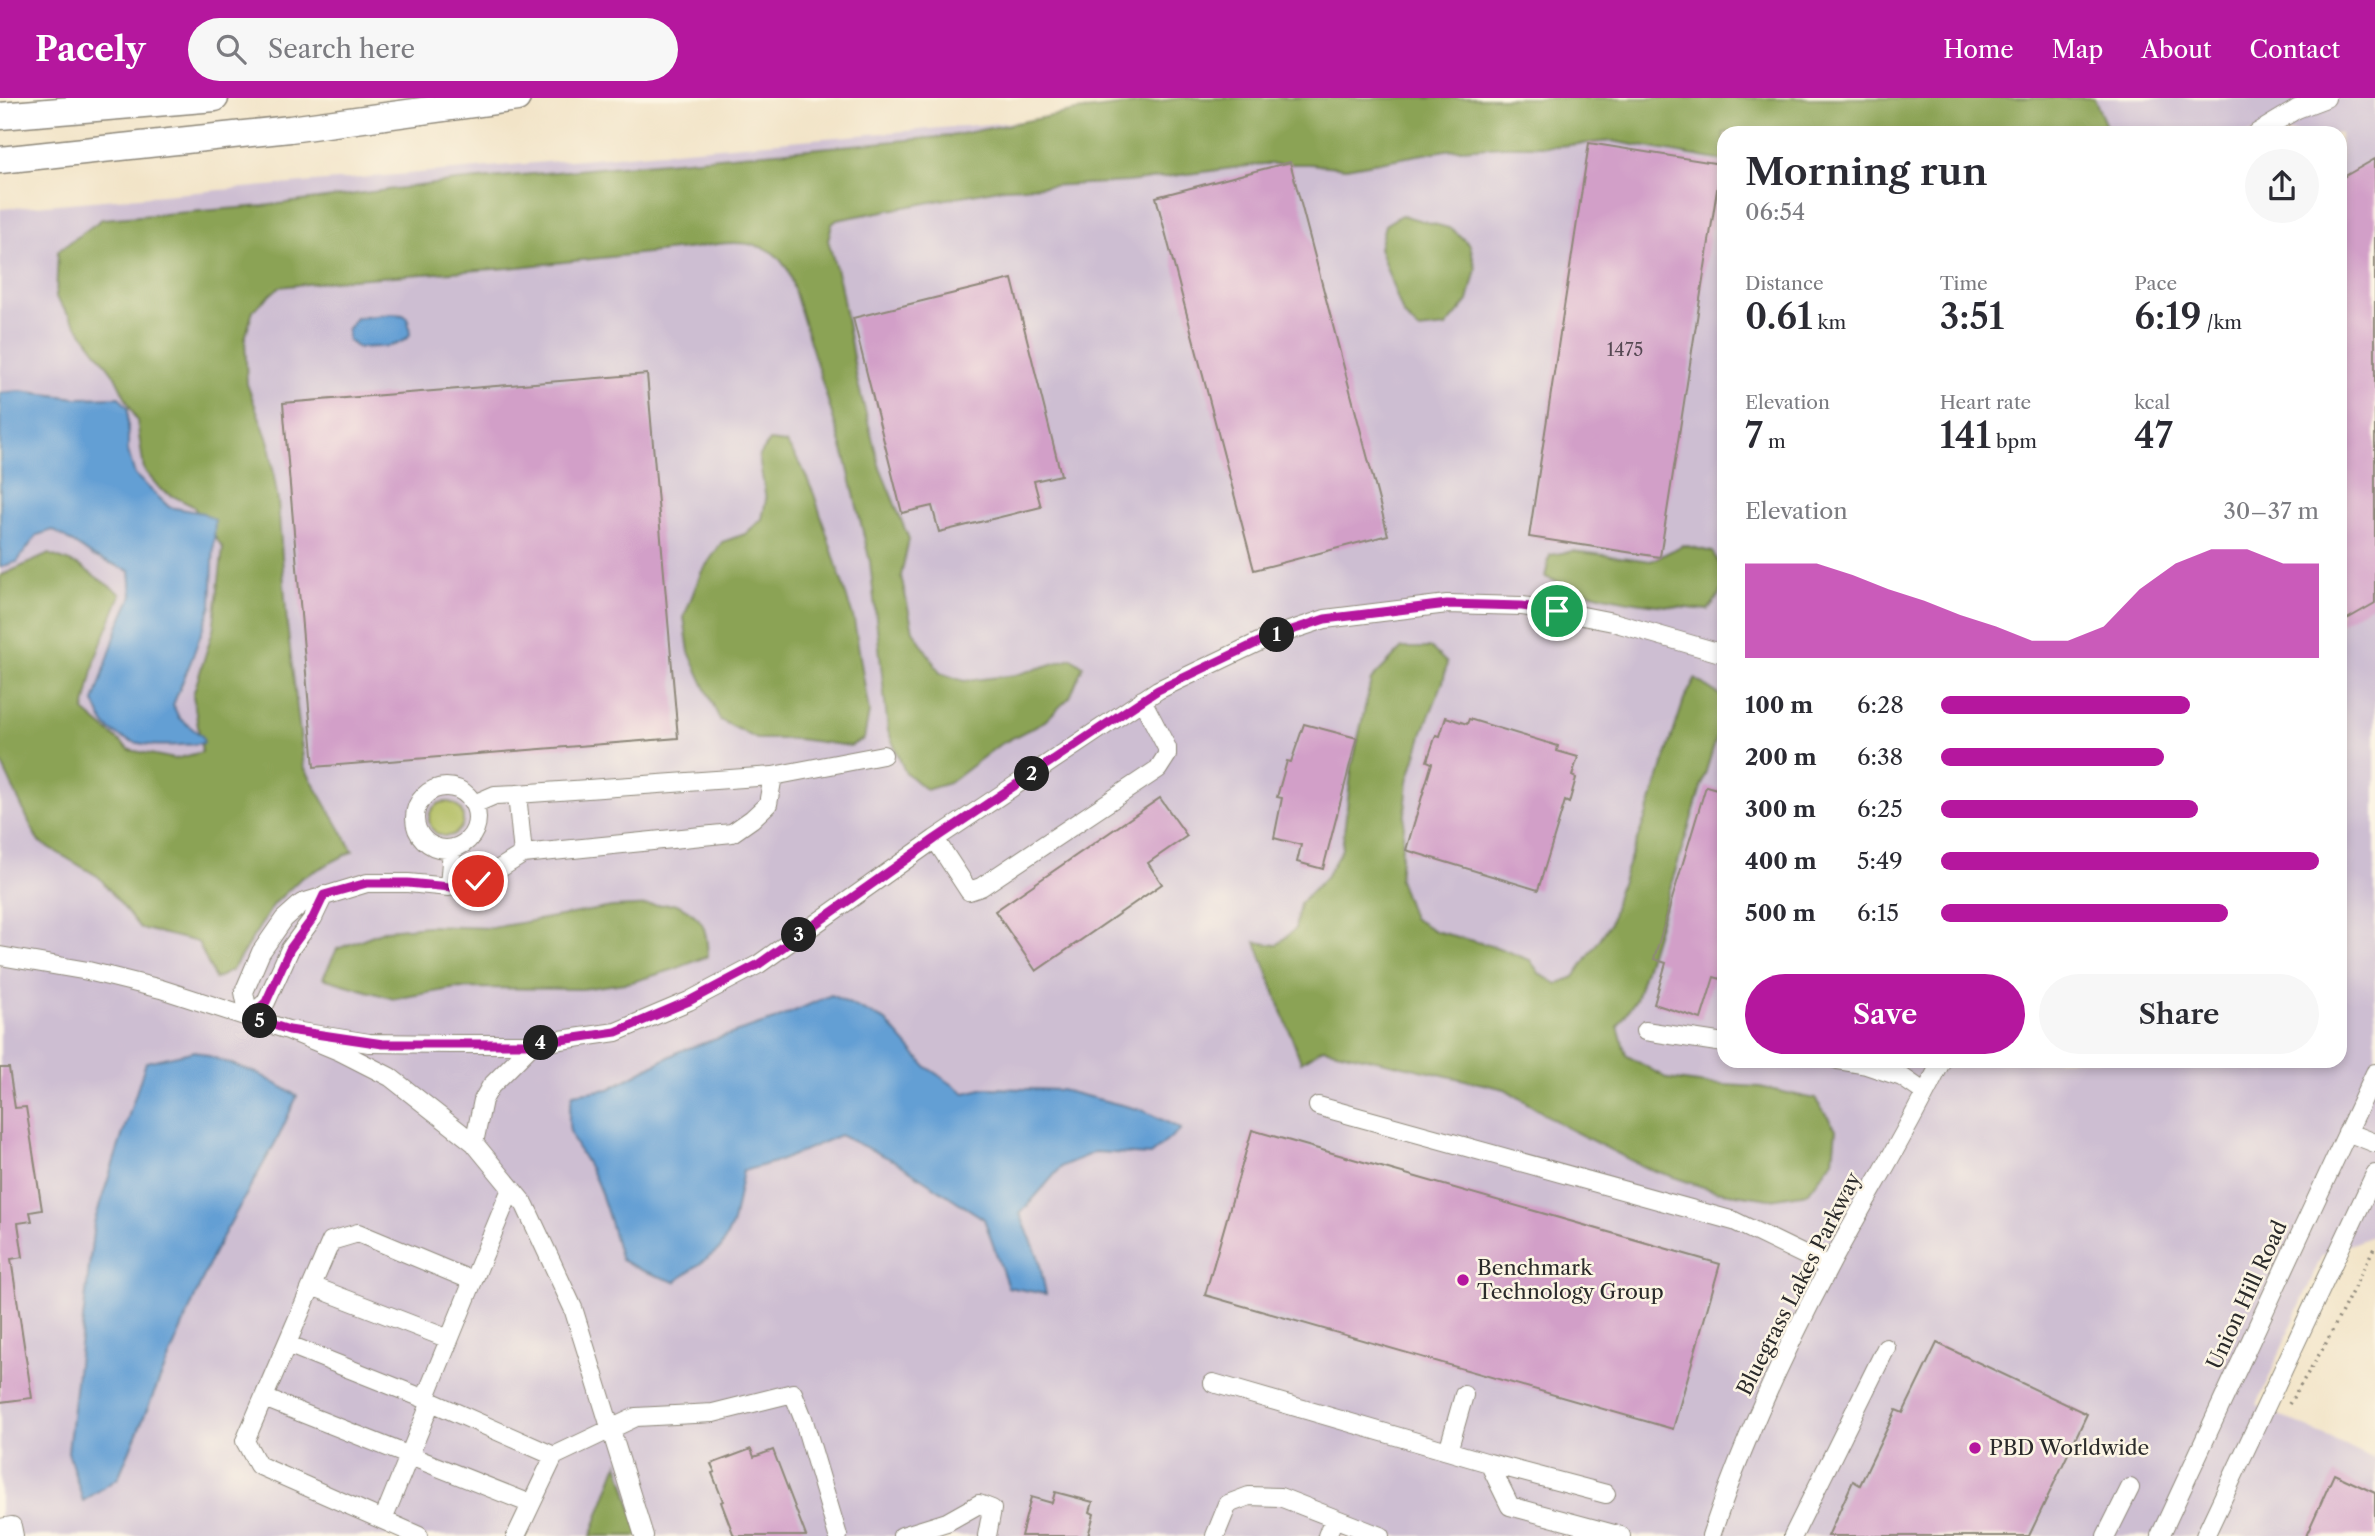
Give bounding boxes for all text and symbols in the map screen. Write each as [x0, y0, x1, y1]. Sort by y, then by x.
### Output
search box [188, 18, 678, 81]
text: Pacely [35, 29, 146, 70]
icon: search [212, 30, 250, 68]
text: Search here [268, 33, 415, 65]
text: Home [1943, 35, 2014, 64]
text: Map [2052, 35, 2103, 64]
text: About [2141, 35, 2212, 64]
text: Contact [2250, 35, 2340, 64]
text: Morning run [1745, 148, 1988, 195]
button: share [2245, 149, 2319, 223]
text: 06:54 [1745, 198, 1805, 226]
text: Distance [1745, 272, 1824, 295]
text: Time [1940, 272, 1988, 295]
text: Pace [2134, 272, 2177, 295]
text: 0.61 [1745, 295, 1812, 338]
text: 3:51 [1940, 295, 2004, 338]
text: 6:19 [2134, 295, 2201, 338]
text: km [1812, 311, 1846, 334]
text: /km [2201, 311, 2242, 334]
house number: 1475 [1607, 339, 1643, 361]
text: Elevation [1745, 391, 1830, 414]
text: Heart rate [1940, 391, 2031, 414]
text: kcal [2134, 391, 2170, 414]
text: 7 [1745, 414, 1763, 457]
text: 141 [1940, 414, 1991, 457]
text: 47 [2134, 414, 2173, 457]
text: m [1763, 430, 1786, 453]
text: bpm [1991, 430, 2037, 453]
text: Elevation [1745, 497, 1848, 525]
text: 30–37 m [2223, 497, 2319, 525]
pin [1527, 581, 1587, 641]
icon: arrive [1538, 592, 1576, 630]
pin: 1 [1260, 618, 1294, 652]
text: 1 [1272, 623, 1281, 646]
text: 100 m [1745, 691, 1813, 719]
text: 6:28 [1857, 691, 1904, 719]
text: 200 m [1745, 743, 1817, 771]
text: 6:38 [1857, 743, 1903, 771]
pin: 2 [1014, 756, 1050, 792]
text: 2 [1026, 762, 1037, 785]
text: 300 m [1745, 795, 1816, 823]
text: 6:25 [1857, 795, 1903, 823]
text: 400 m [1745, 847, 1817, 875]
text: 5:49 [1857, 847, 1903, 875]
pin [448, 851, 508, 911]
icon: check [459, 862, 497, 900]
text: 500 m [1745, 899, 1816, 927]
text: 6:15 [1857, 899, 1899, 927]
pin: 3 [782, 918, 816, 952]
text: 3 [793, 923, 804, 946]
button: Save [1745, 974, 2025, 1054]
button: Share [2039, 974, 2319, 1054]
pin: 5 [243, 1004, 278, 1038]
text: 5 [254, 1009, 265, 1032]
pin: 4 [524, 1026, 558, 1060]
text: 4 [535, 1031, 546, 1054]
street label: Bluegrass Lakes Parkway [1731, 1168, 1866, 1400]
street label: Union Hill Road [2201, 1216, 2292, 1373]
place label: Benchmark Technology Group [1477, 1255, 1664, 1304]
marker: Benchmark Technology Group [1455, 1272, 1471, 1288]
place label: PBD Worldwide [1989, 1435, 2149, 1460]
marker: PBD Worldwide [1967, 1440, 1983, 1456]

